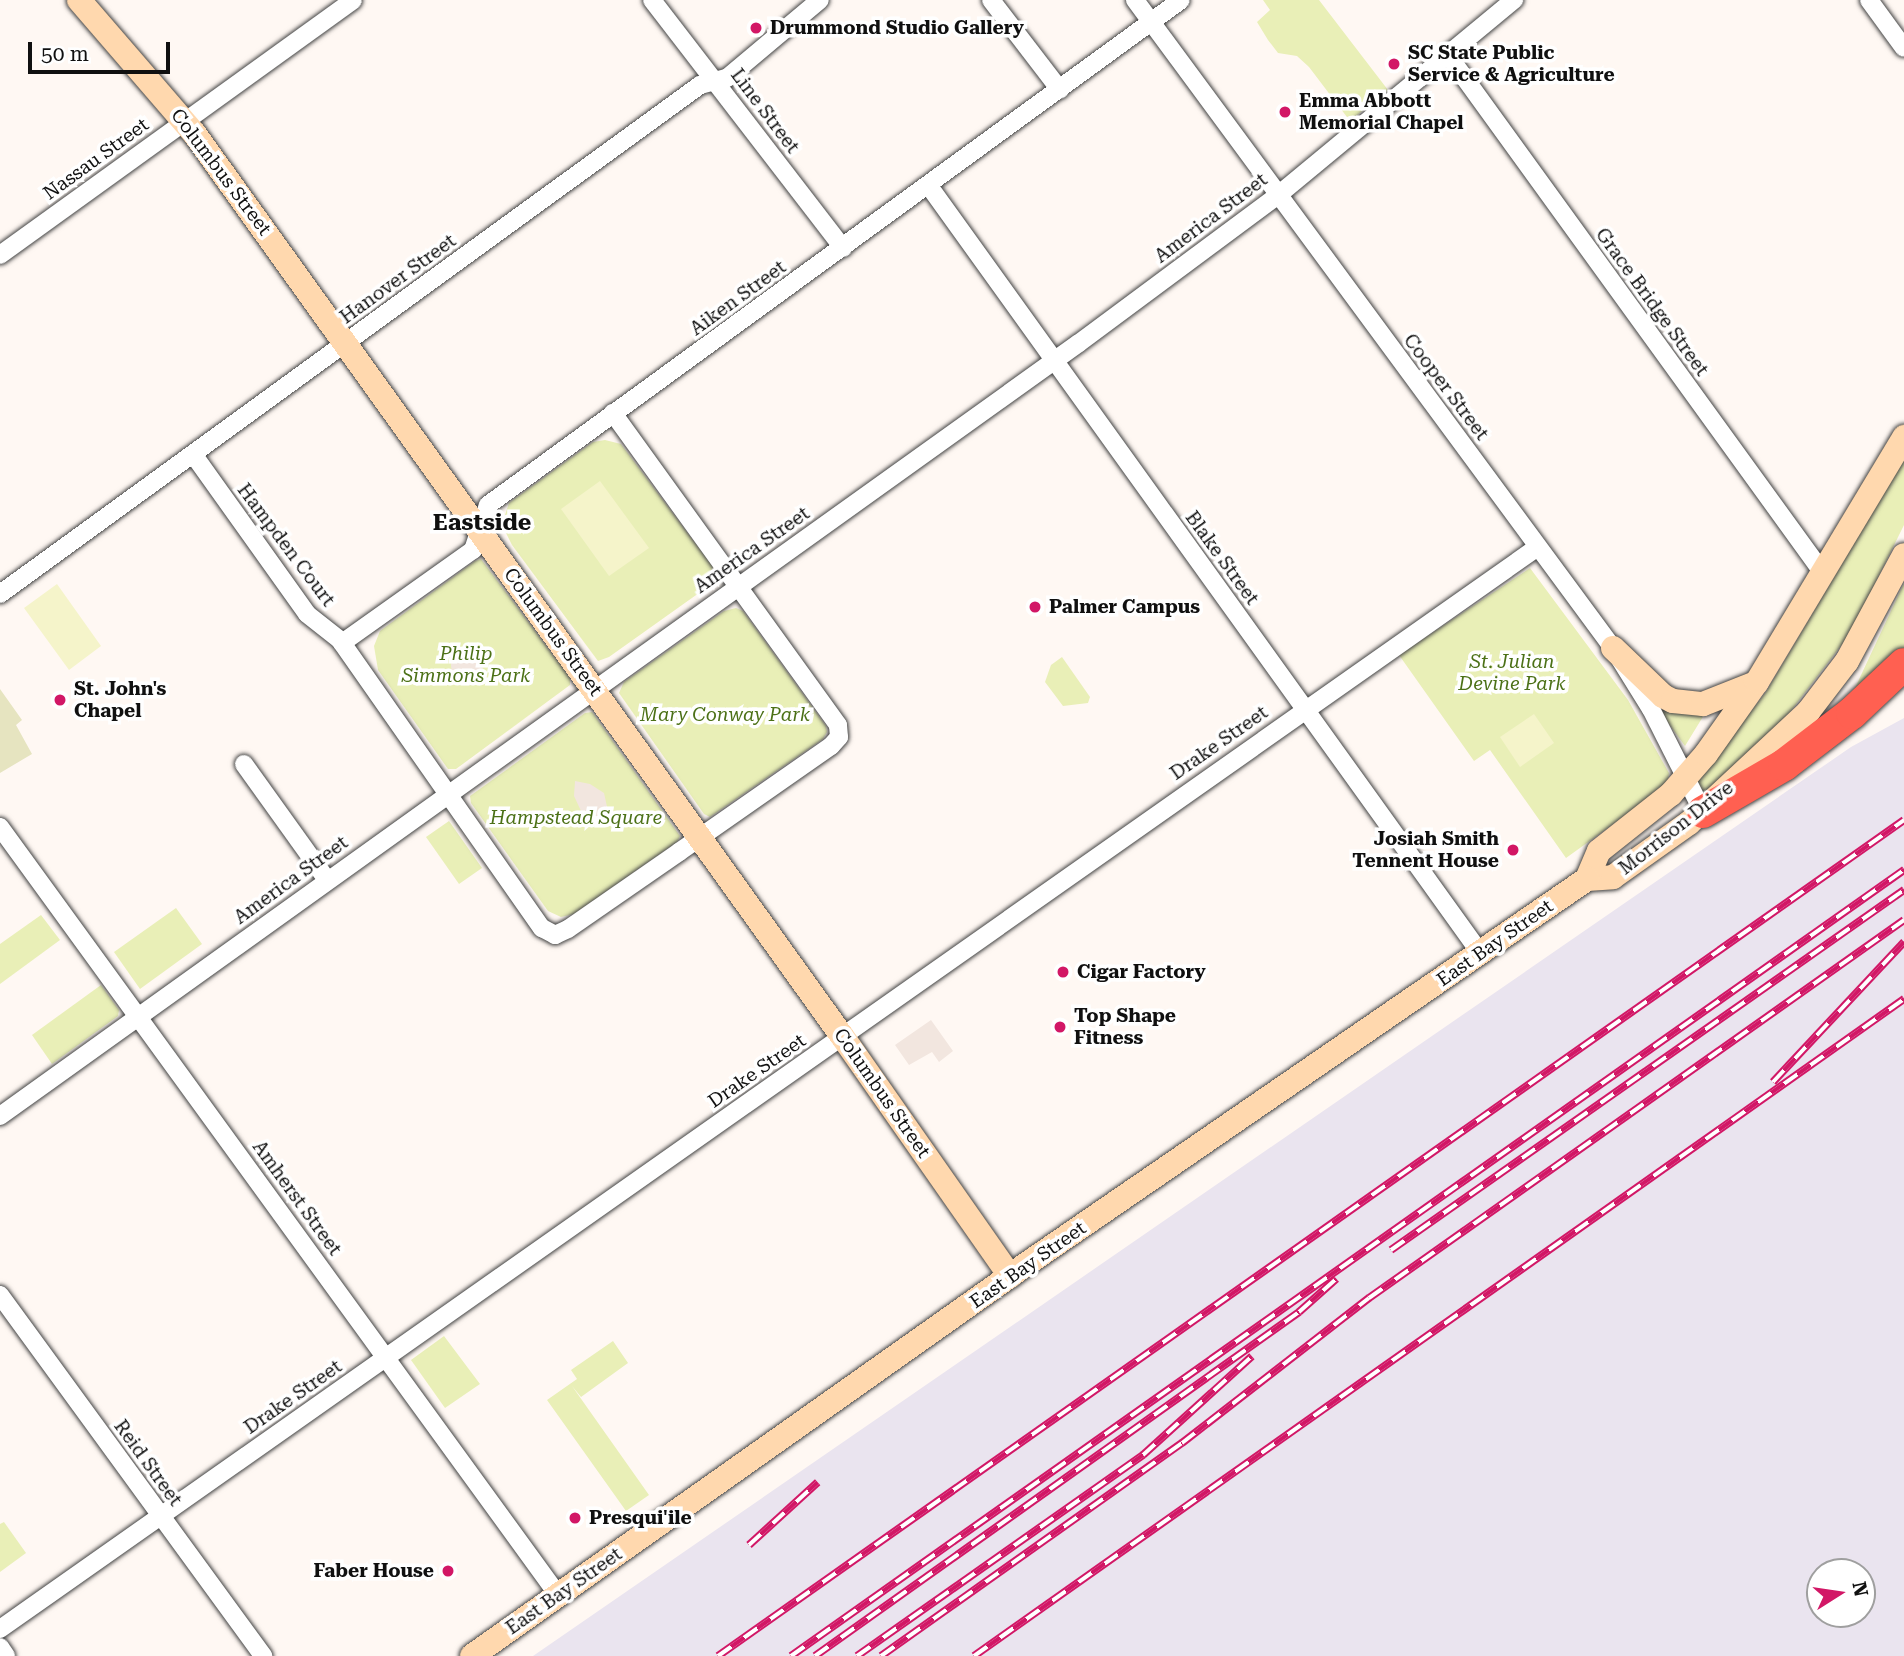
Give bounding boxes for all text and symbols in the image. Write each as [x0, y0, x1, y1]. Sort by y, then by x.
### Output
place label: Drummond Studio Gallery [770, 17, 1024, 39]
marker: Drummond Studio Gallery [748, 20, 764, 36]
scale bar [32, 28, 173, 72]
text: 50 m [41, 42, 89, 66]
place label: SC State Public Service & Agriculture [1408, 42, 1615, 86]
marker: SC State Public Service & Agriculture [1386, 56, 1402, 72]
street label: Line Street [726, 64, 804, 158]
place label: Emma Abbott Memorial Chapel [1299, 90, 1463, 134]
street label: Columbus Street [166, 104, 276, 240]
marker: Emma Abbott Memorial Chapel [1277, 104, 1293, 120]
street label: Nassau Street [39, 113, 153, 205]
street label: America Street [1150, 168, 1272, 268]
street label: Grace Bridge Street [1591, 224, 1713, 380]
street label: Hanover Street [336, 229, 460, 329]
street label: Aiken Street [686, 256, 790, 340]
street label: Cooper Street [1399, 329, 1493, 445]
street label: Hampden Court [232, 479, 340, 611]
street label: America Street [690, 502, 814, 598]
street label: Blake Street [1180, 507, 1264, 609]
district label: Eastside [433, 509, 531, 537]
street label: Columbus Street [499, 564, 607, 700]
place label: Palmer Campus [1049, 596, 1200, 618]
marker: Palmer Campus [1027, 599, 1043, 615]
park label: Philip Simmons Park [402, 643, 530, 687]
park label: St. Julian Devine Park [1458, 651, 1566, 695]
place label: St. John's Chapel [74, 678, 166, 722]
marker: St. John's Chapel [52, 692, 68, 708]
street label: Drake Street [1166, 701, 1272, 785]
park label: Mary Conway Park [640, 704, 810, 726]
street label: Morrison Drive [1614, 776, 1738, 880]
park label: Hampstead Square [490, 807, 662, 829]
place label: Josiah Smith Tennent House [1352, 828, 1499, 872]
street label: America Street [230, 831, 352, 929]
marker: Josiah Smith Tennent House [1505, 842, 1521, 858]
street label: East Bay Street [1433, 895, 1557, 991]
place label: Cigar Factory [1077, 961, 1206, 983]
marker: Cigar Factory [1055, 964, 1071, 980]
place label: Top Shape Fitness [1074, 1005, 1176, 1049]
marker: Top Shape Fitness [1052, 1019, 1068, 1035]
street label: Columbus Street [829, 1024, 935, 1162]
street label: Drake Street [704, 1029, 810, 1113]
street label: Amherst Street [248, 1136, 346, 1260]
street label: East Bay Street [966, 1217, 1090, 1313]
street label: Drake Street [240, 1355, 346, 1439]
street label: Reid Street [109, 1415, 187, 1511]
place label: Presqui'ile [589, 1507, 692, 1529]
marker: Presqui'ile [567, 1510, 583, 1526]
street label: East Bay Street [502, 1543, 626, 1639]
north arrow [1806, 1558, 1876, 1628]
place label: Faber House [313, 1560, 434, 1582]
marker: Faber House [440, 1563, 456, 1579]
text: N [1847, 1579, 1873, 1598]

